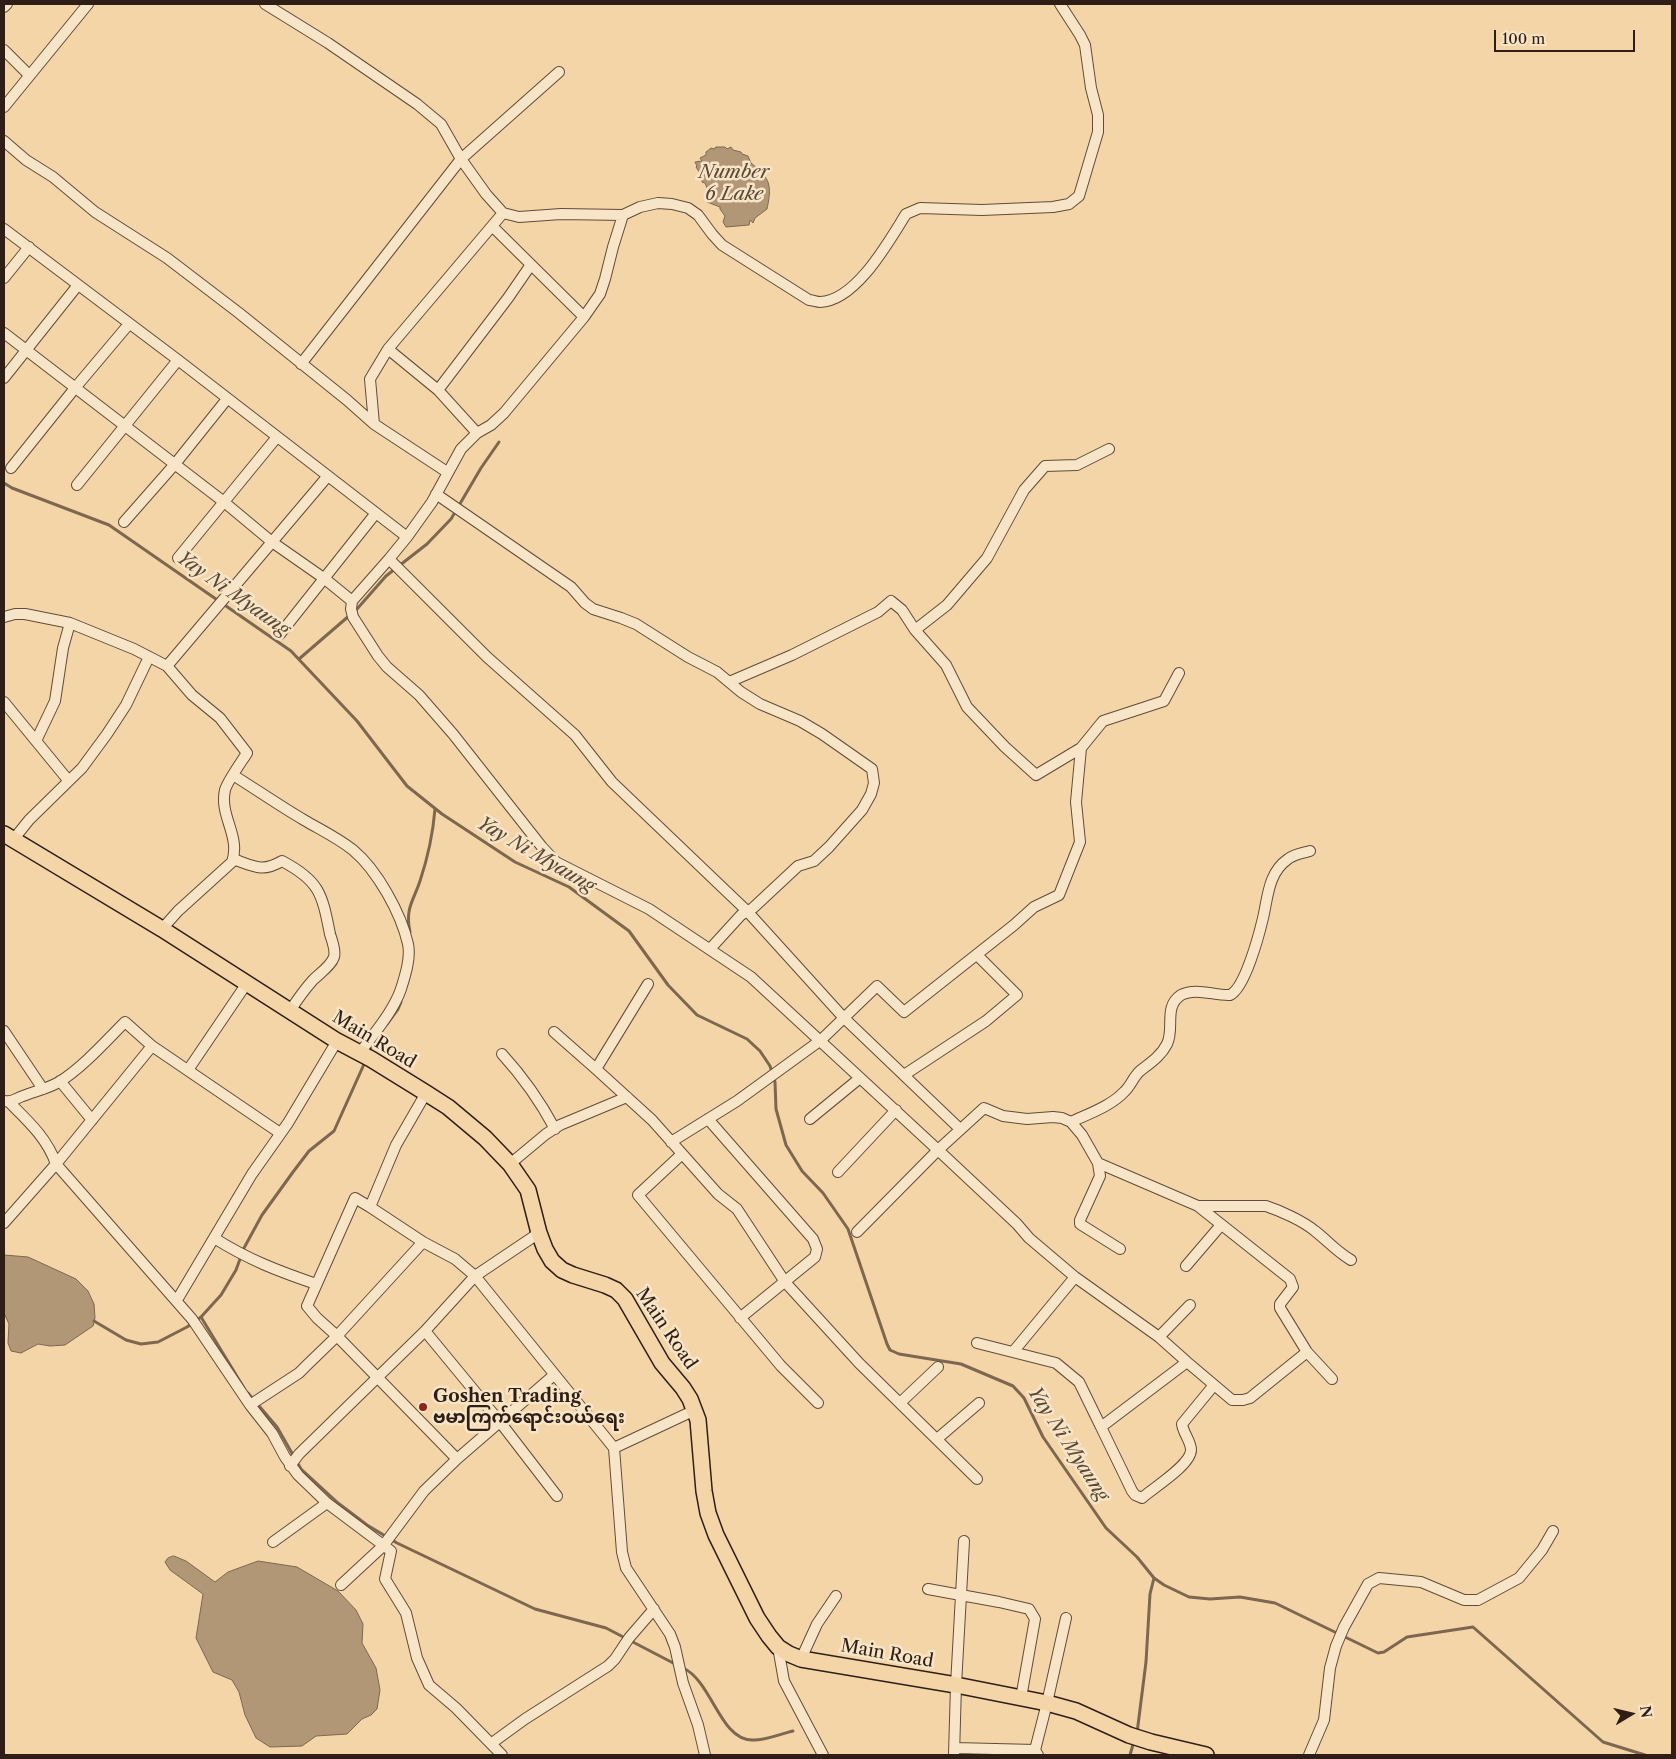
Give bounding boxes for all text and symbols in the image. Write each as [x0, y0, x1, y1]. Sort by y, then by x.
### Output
scale bar [1496, 20, 1637, 52]
text: 100 m [1502, 29, 1545, 48]
water label: Number 6 Lake [699, 162, 769, 206]
water label: Yay Ni Myaung [172, 547, 294, 641]
water label: Yay Ni Myaung [473, 812, 599, 898]
street label: Main Road [328, 1007, 420, 1073]
street label: Main Road [631, 1284, 701, 1374]
water label: Yay Ni Myaung [1022, 1382, 1114, 1506]
place label: Goshen Trading ဗမာကြက်ရောင်းဝယ်ရေး [433, 1386, 625, 1428]
marker: Goshen Trading ဗမာကြက်ရောင်းဝယ်ရေး [417, 1401, 429, 1413]
street label: Main Road [839, 1635, 935, 1673]
north arrow [1606, 1689, 1656, 1739]
text: N [1636, 1704, 1656, 1719]

